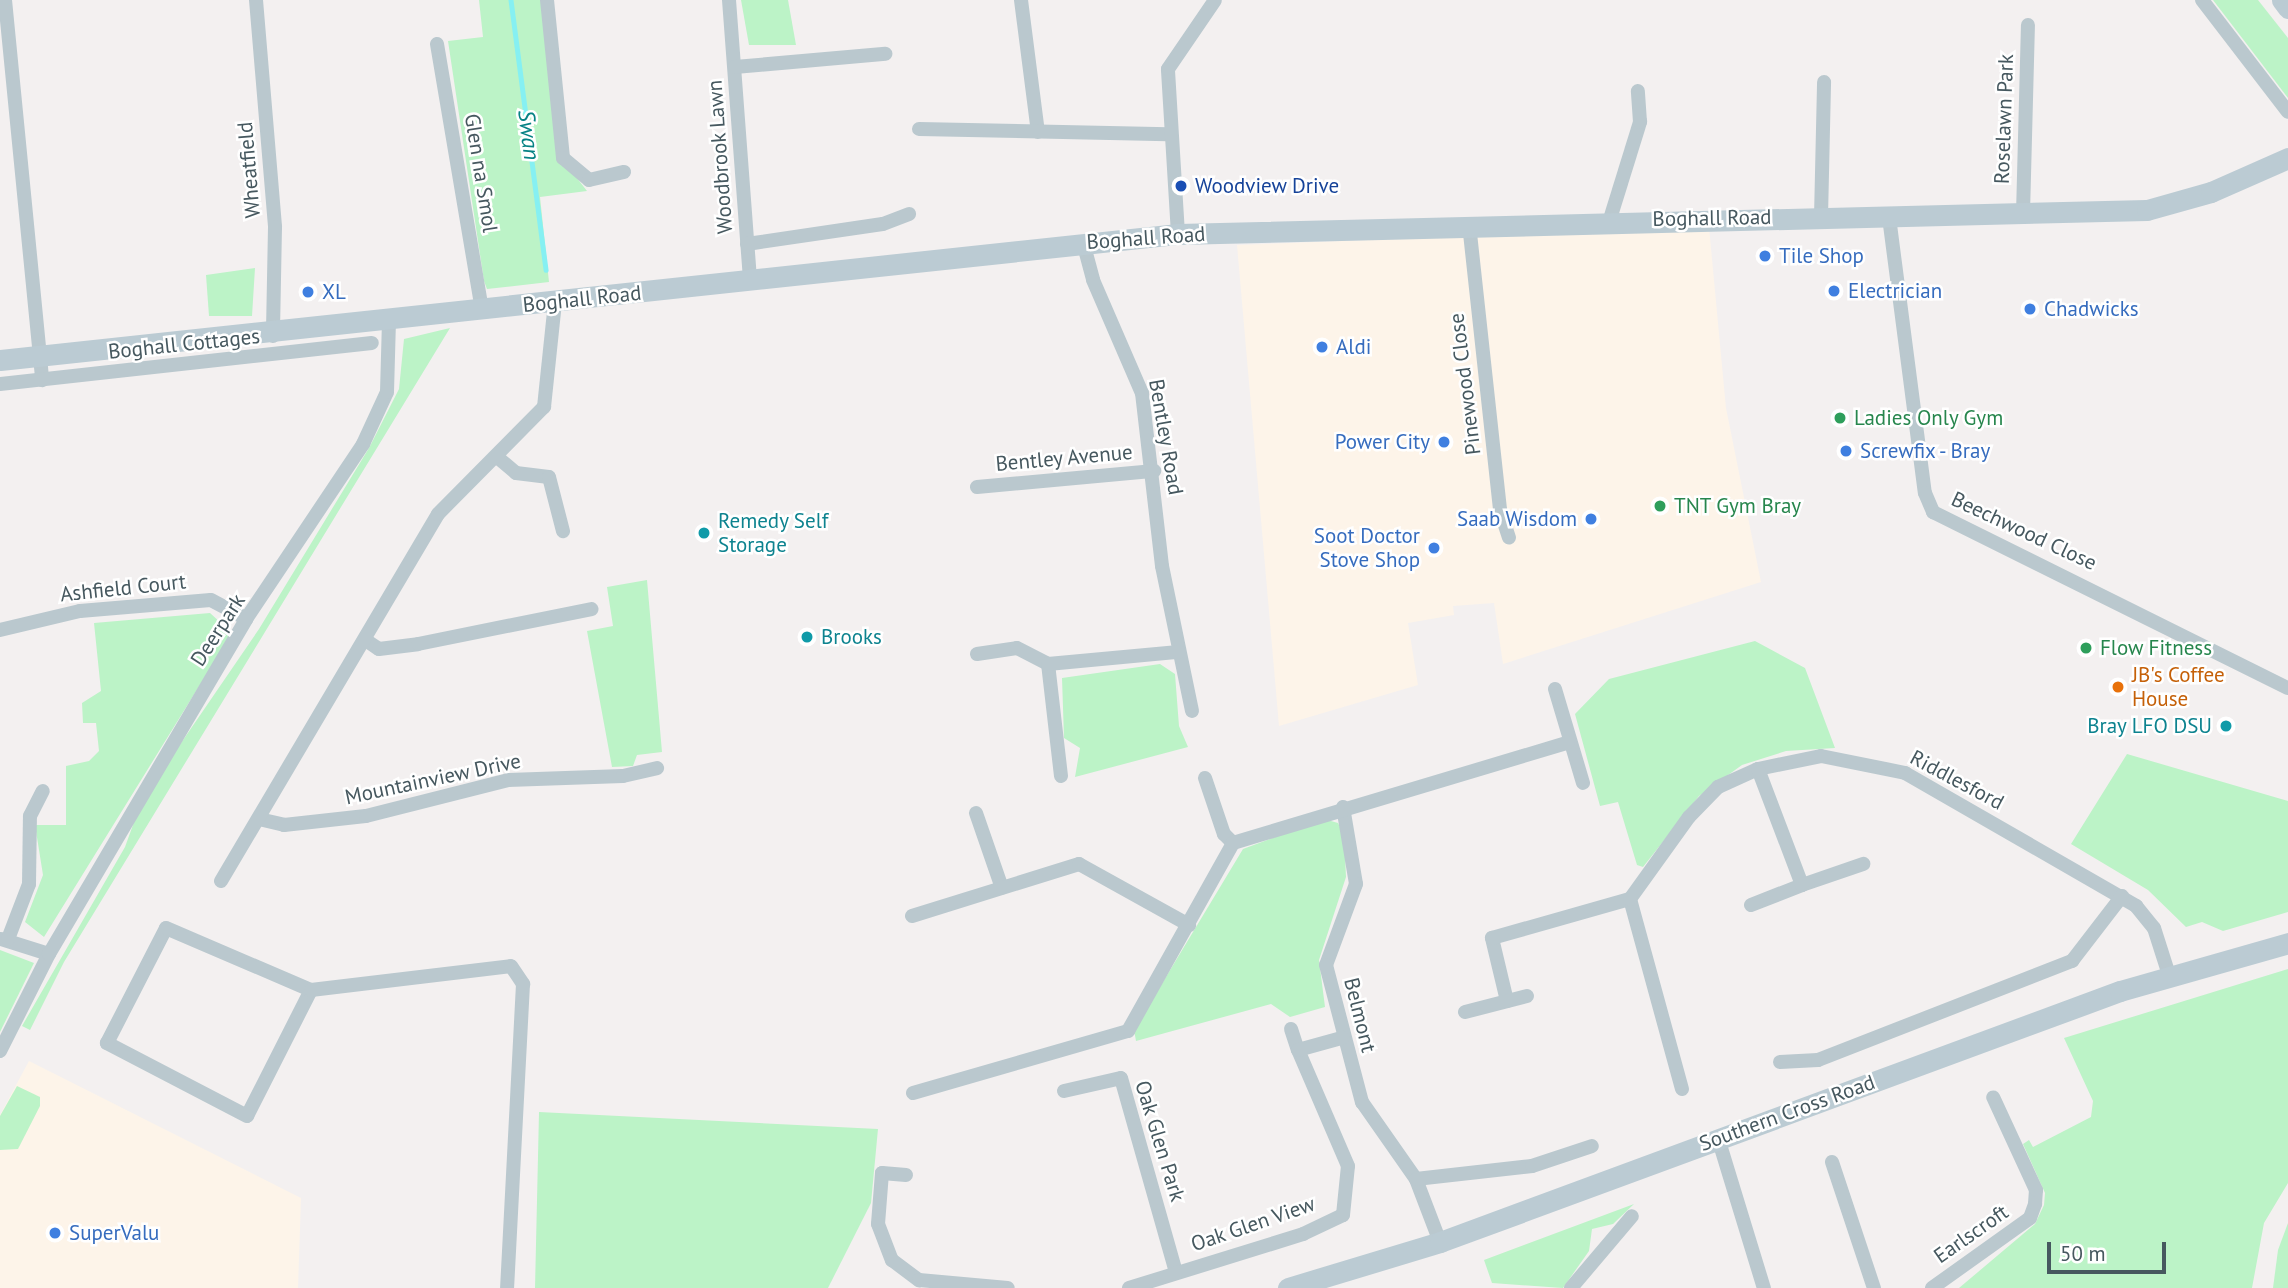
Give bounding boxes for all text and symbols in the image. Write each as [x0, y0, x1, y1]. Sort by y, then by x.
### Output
street label: Roselawn Park [1989, 54, 2019, 184]
street label: Woodbrook Lawn [702, 79, 738, 235]
water label: Swan [512, 108, 546, 162]
street label: Glen na Smol [459, 112, 503, 234]
street label: Wheatfield [232, 121, 266, 219]
place label: Woodview Drive [1195, 173, 1340, 199]
marker: Woodview Drive [1173, 178, 1189, 194]
street label: Boghall Road [1652, 204, 1772, 232]
street label: Boghall Road [1086, 221, 1206, 255]
place label: Tile Shop [1779, 243, 1864, 269]
marker: Tile Shop [1757, 248, 1773, 264]
place label: Electrician [1848, 278, 1942, 304]
place label: XL [322, 279, 346, 305]
street label: Boghall Road [521, 280, 643, 318]
marker: Electrician [1826, 283, 1842, 299]
marker: XL [300, 284, 316, 300]
place label: Chadwicks [2044, 296, 2139, 322]
marker: Chadwicks [2022, 301, 2038, 317]
street label: Pinewood Close [1444, 312, 1486, 456]
street label: Boghall Cottages [107, 323, 261, 365]
place label: Aldi [1336, 334, 1371, 360]
marker: Aldi [1314, 339, 1330, 355]
street label: Bentley Road [1143, 377, 1189, 497]
place label: Ladies Only Gym [1854, 405, 2004, 431]
marker: Ladies Only Gym [1832, 410, 1848, 426]
place label: Power City [1335, 429, 1430, 455]
marker: Power City [1436, 434, 1452, 450]
place label: Screwfix - Bray [1860, 438, 1994, 464]
street label: Bentley Avenue [994, 439, 1134, 477]
marker: Screwfix - Bray [1838, 443, 1854, 459]
street label: Beechwood Close [1947, 486, 2101, 576]
place label: TNT Gym Bray [1674, 493, 1802, 519]
marker: TNT Gym Bray [1652, 498, 1668, 514]
place label: Saab Wisdom [1457, 506, 1577, 532]
place label: Remedy Self Storage [718, 508, 829, 558]
marker: Saab Wisdom [1583, 511, 1599, 527]
place label: Soot Doctor Stove Shop [1314, 523, 1420, 573]
marker: Remedy Self Storage [696, 525, 712, 541]
marker: Soot Doctor Stove Shop [1426, 540, 1442, 556]
street label: Ashfield Court [59, 569, 187, 607]
street label: Deerpark [185, 589, 251, 671]
place label: Brooks [821, 624, 882, 650]
marker: Brooks [799, 629, 815, 645]
place label: Flow Fitness [2100, 635, 2212, 661]
marker: Flow Fitness [2078, 640, 2094, 656]
place label: JB's Coffee House [2132, 662, 2225, 712]
marker: JB's Coffee House [2110, 679, 2126, 695]
place label: Bray LFO DSU [2087, 713, 2212, 739]
marker: Bray LFO DSU [2218, 718, 2234, 734]
street label: Riddlesford [1906, 745, 2008, 815]
street label: Mountainview Drive [343, 748, 523, 810]
street label: Belmont [1339, 975, 1381, 1055]
street label: Southern Cross Road [1696, 1070, 1878, 1156]
street label: Oak Glen Park [1130, 1077, 1190, 1205]
street label: Oak Glen View [1187, 1191, 1319, 1257]
street label: Earlscroft [1929, 1199, 2013, 1269]
place label: SuperValu [69, 1220, 159, 1246]
marker: SuperValu [47, 1225, 63, 1241]
scale bar [2050, 1228, 2169, 1272]
text: 50 m [2060, 1240, 2106, 1267]

